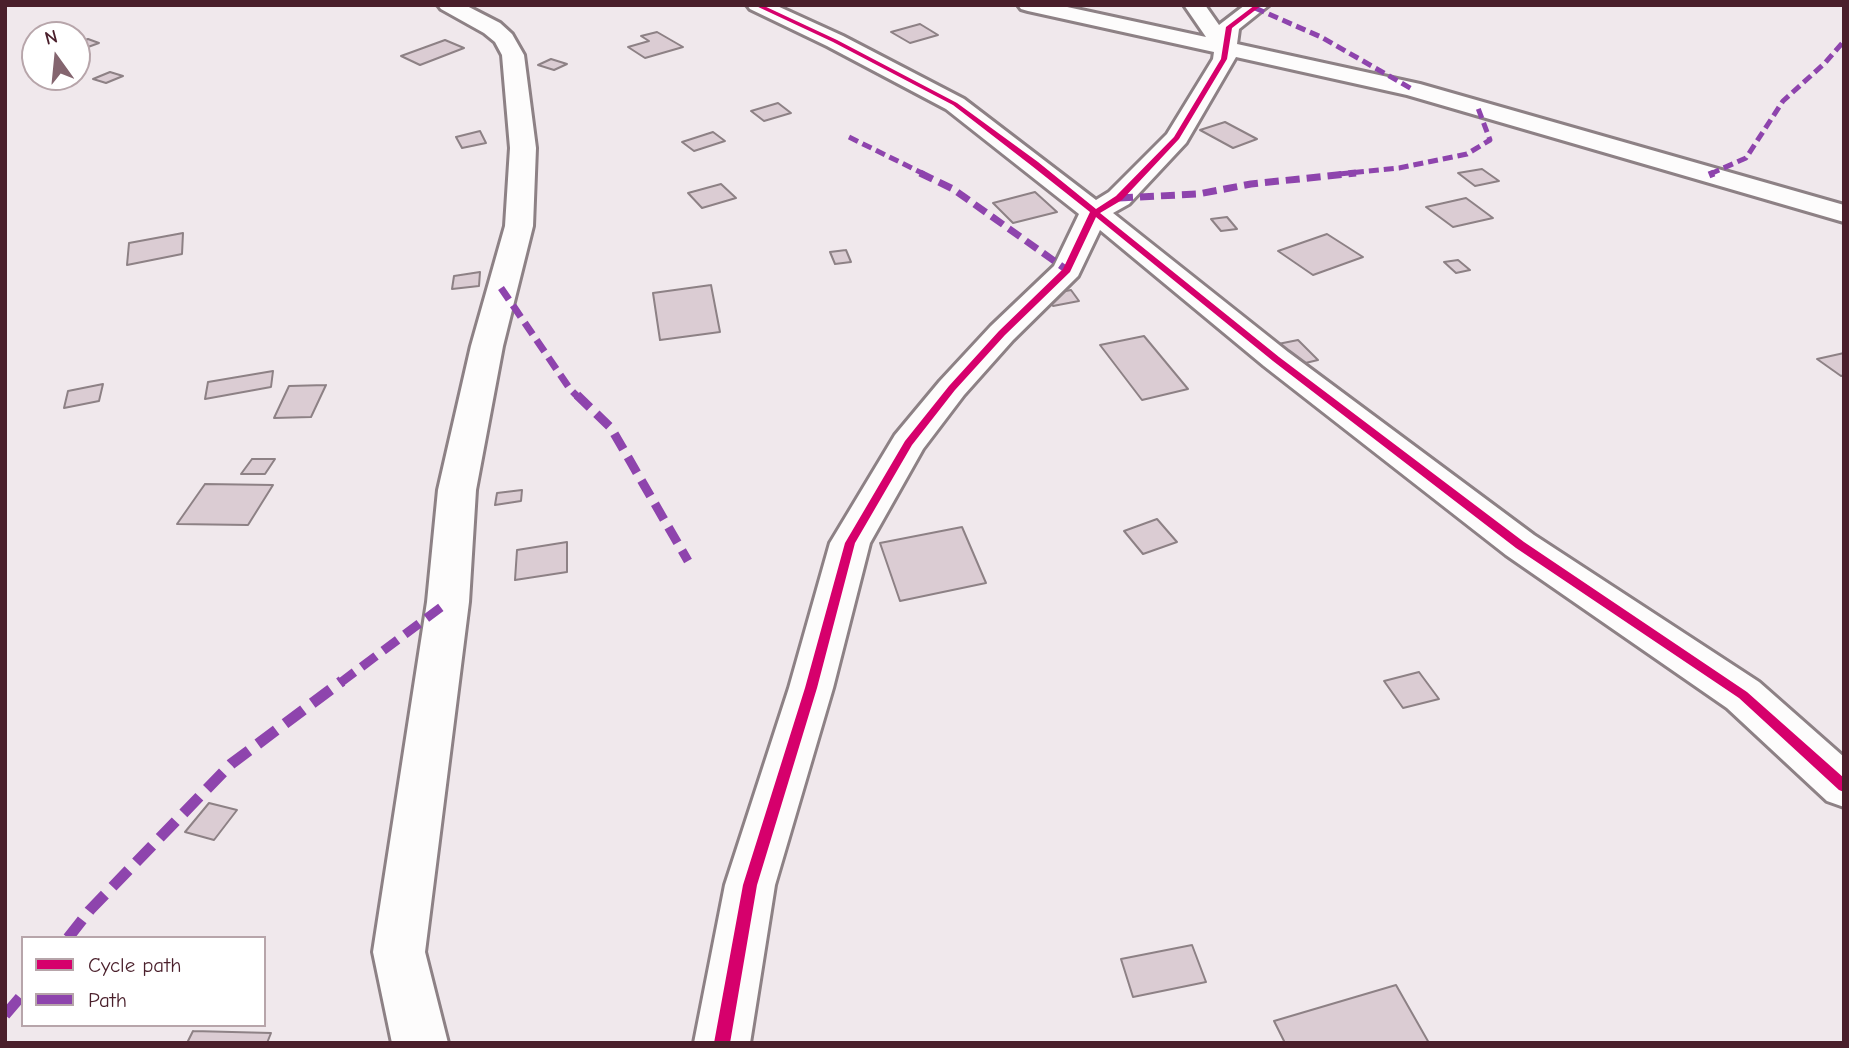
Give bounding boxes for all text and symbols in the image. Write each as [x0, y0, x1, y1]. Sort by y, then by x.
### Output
north arrow [21, 21, 91, 91]
text: N [42, 25, 60, 50]
legend [21, 936, 266, 1027]
text: Cycle path [88, 953, 181, 977]
text: Path [88, 988, 127, 1012]

